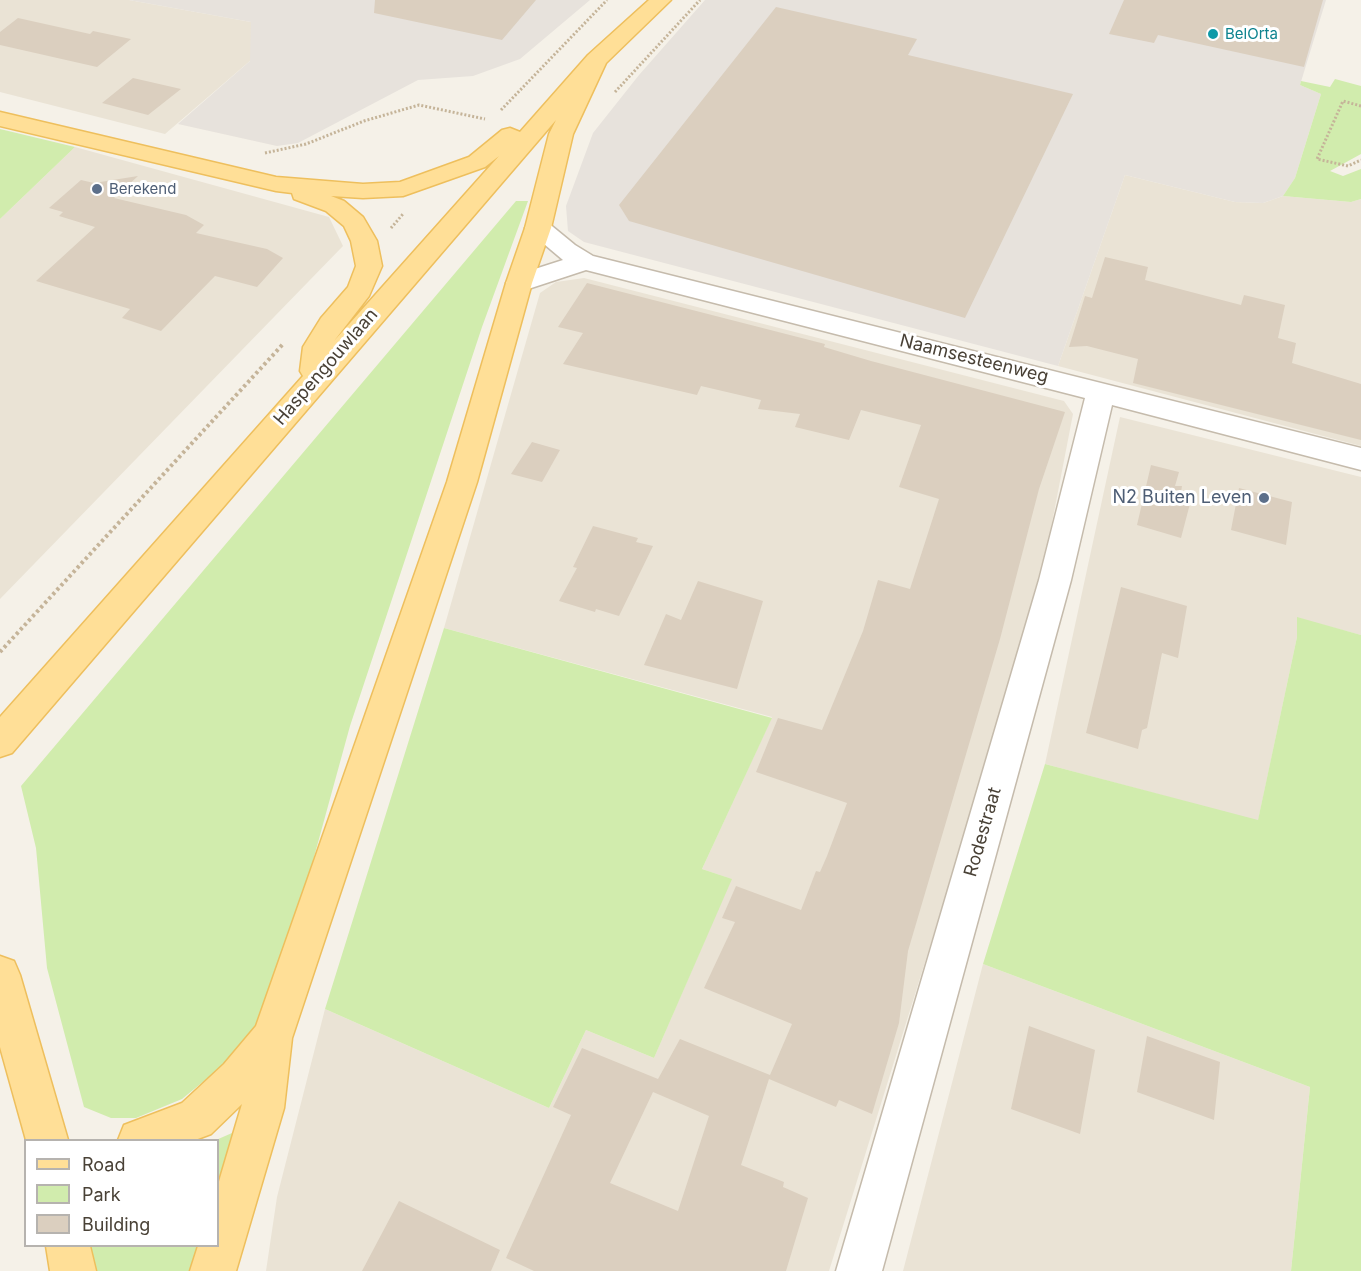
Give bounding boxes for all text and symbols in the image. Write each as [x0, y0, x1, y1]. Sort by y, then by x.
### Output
place label: BelOrta [1225, 25, 1278, 43]
marker: BelOrta [1206, 27, 1220, 41]
place label: Berekend [109, 180, 176, 198]
marker: Berekend [90, 182, 104, 196]
street label: Haspengouwlaan [269, 304, 383, 430]
street label: Naamsesteenweg [897, 330, 1051, 388]
place label: N2 Buiten Leven [1112, 487, 1252, 509]
marker: N2 Buiten Leven [1257, 491, 1271, 505]
street label: Rodestraat [960, 785, 1006, 879]
legend [24, 1139, 219, 1247]
text: Road [82, 1154, 125, 1175]
text: Park [82, 1184, 121, 1205]
text: Building [82, 1214, 150, 1235]

